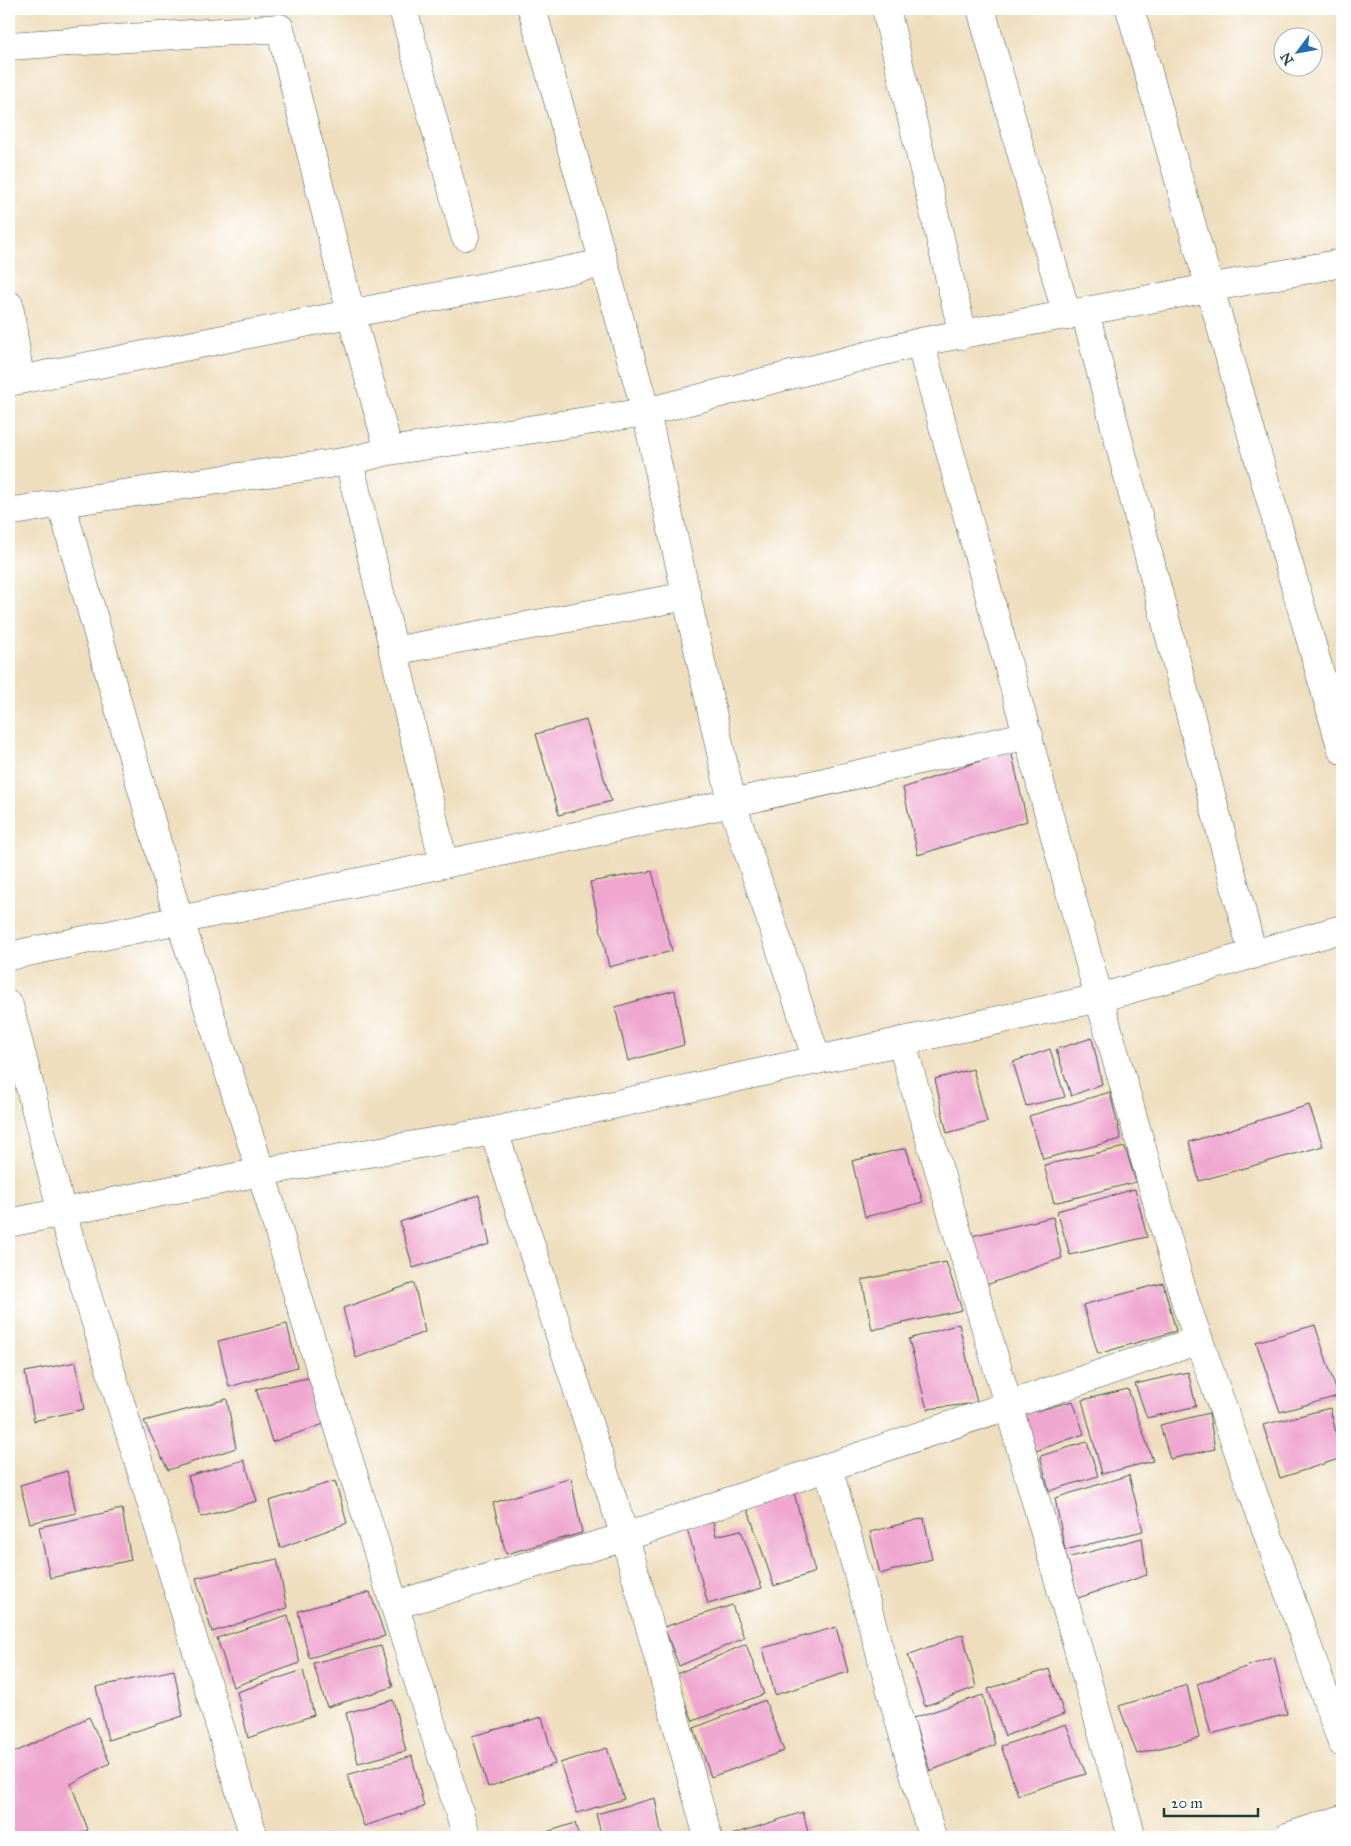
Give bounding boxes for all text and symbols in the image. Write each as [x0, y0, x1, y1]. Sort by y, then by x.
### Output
north arrow [1274, 28, 1324, 78]
text: N [1277, 49, 1298, 68]
scale bar [1164, 1786, 1257, 1818]
text: 20 m [1171, 1794, 1203, 1812]

